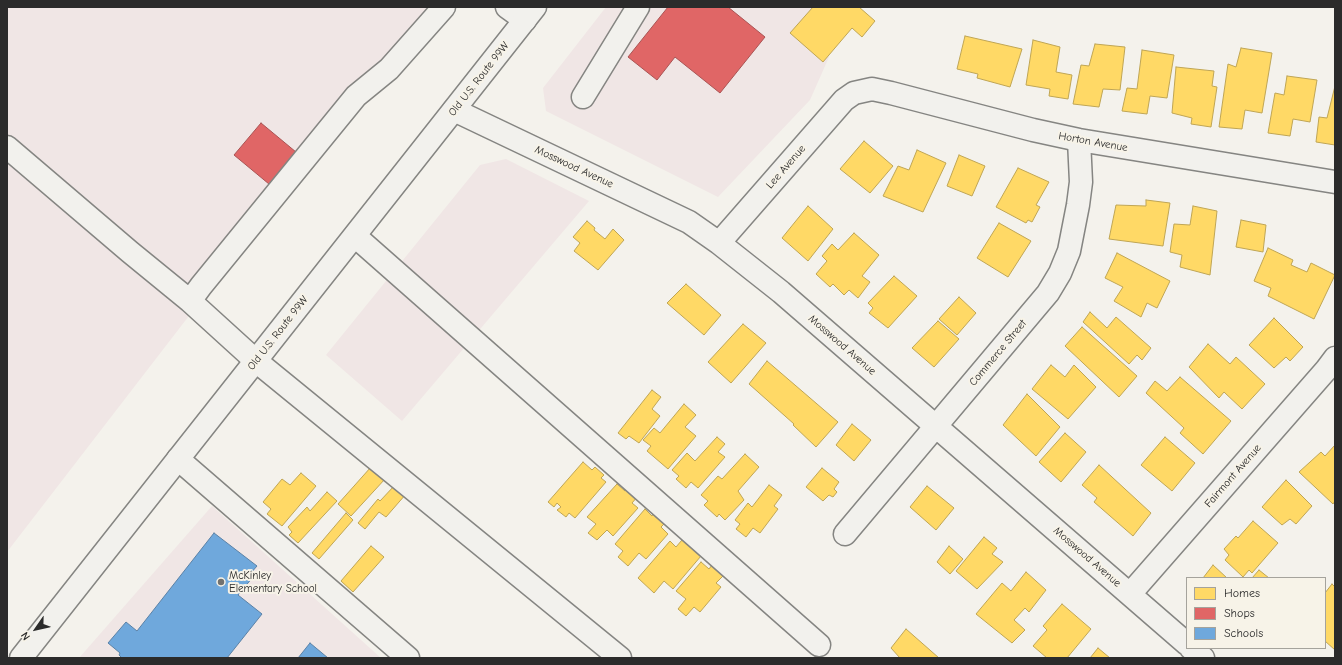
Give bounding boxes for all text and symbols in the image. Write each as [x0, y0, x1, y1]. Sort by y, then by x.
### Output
street label: Old U.S. Route 99W [446, 39, 512, 119]
street label: Horton Avenue [1057, 129, 1129, 155]
street label: Lee Avenue [763, 142, 809, 192]
street label: Mosswood Avenue [533, 143, 615, 191]
street label: Old U.S. Route 99W [245, 293, 311, 373]
street label: Mosswood Avenue [806, 312, 878, 378]
street label: Commerce Street [966, 317, 1030, 389]
street label: Fairmont Avenue [1202, 442, 1264, 510]
street label: Mosswood Avenue [1051, 524, 1123, 590]
place label: McKinley Elementary School [229, 569, 317, 595]
marker: McKinley Elementary School [216, 577, 226, 587]
legend [1186, 577, 1326, 649]
text: Homes [1224, 586, 1260, 600]
text: Shops [1224, 606, 1255, 620]
north arrow [16, 609, 56, 649]
text: Schools [1224, 626, 1263, 640]
text: N [18, 629, 33, 643]

